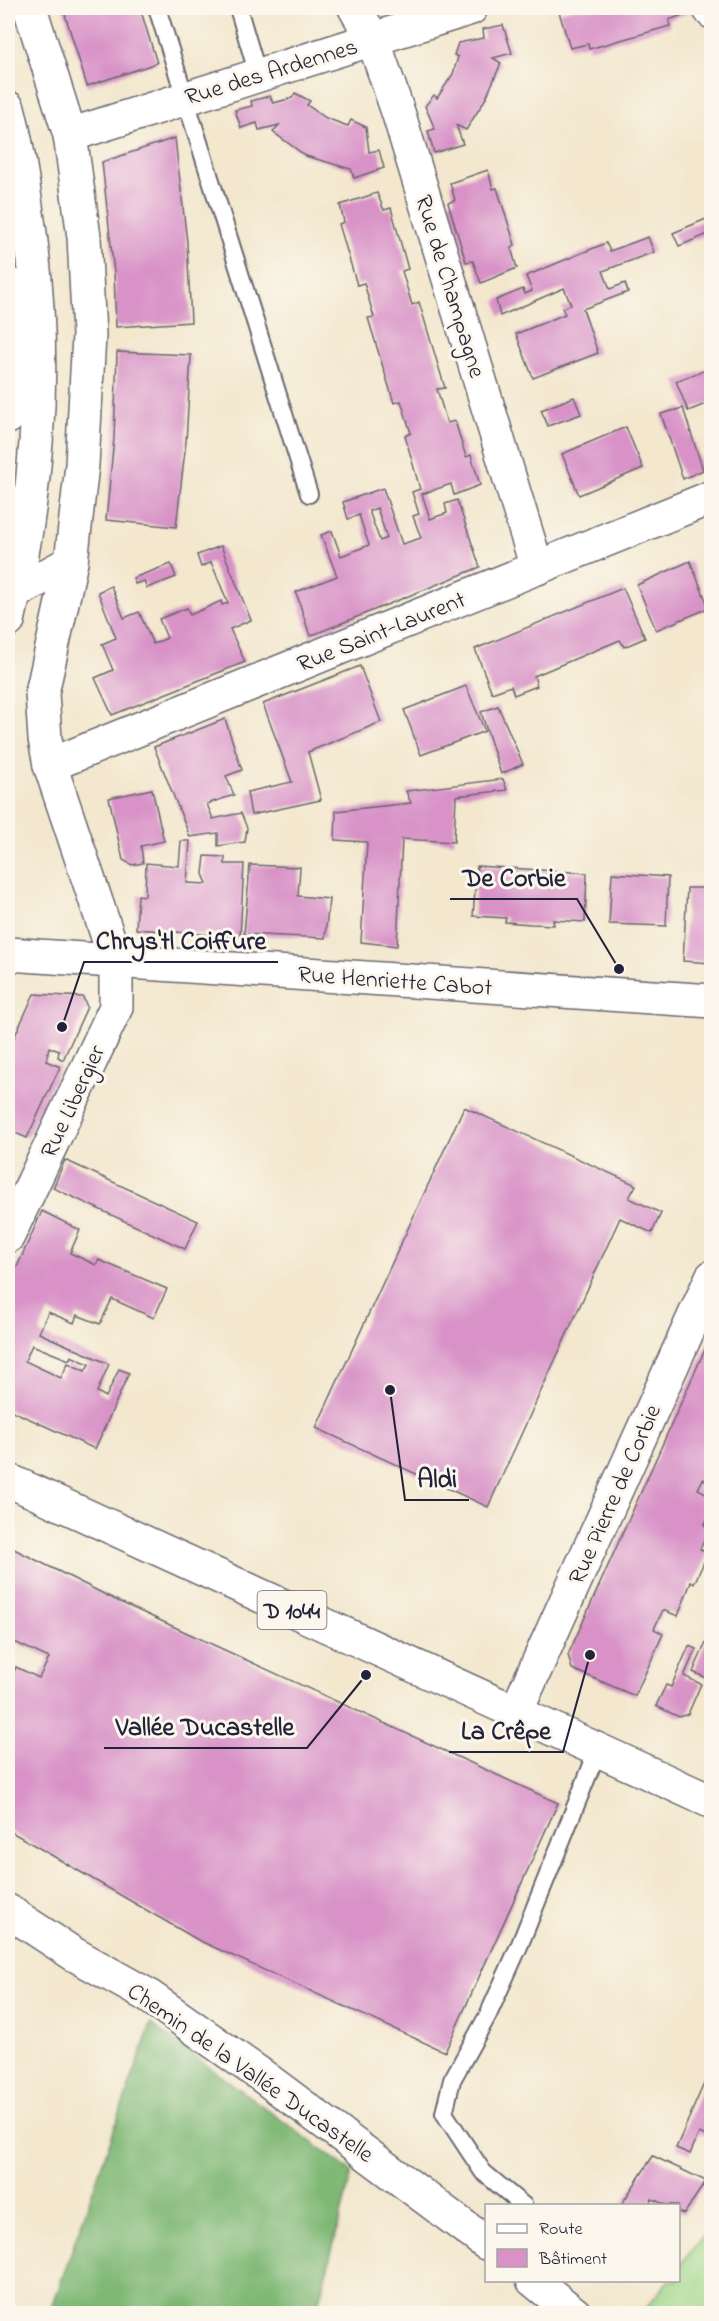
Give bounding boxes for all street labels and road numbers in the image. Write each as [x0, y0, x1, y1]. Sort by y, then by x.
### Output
street label: Rue des Ardennes [181, 30, 363, 116]
street label: Rue de Champagne [404, 191, 493, 383]
street label: Rue Saint-Laurent [292, 584, 471, 683]
street label: Rue Henriette Cabot [296, 958, 493, 1007]
street label: Rue Libergier [33, 1039, 116, 1164]
street label: Rue Pierre de Corbie [561, 1399, 672, 1591]
road number: D 1044 [258, 1591, 326, 1629]
street label: Chemin de la Vallée Ducastelle [119, 1975, 380, 2173]

